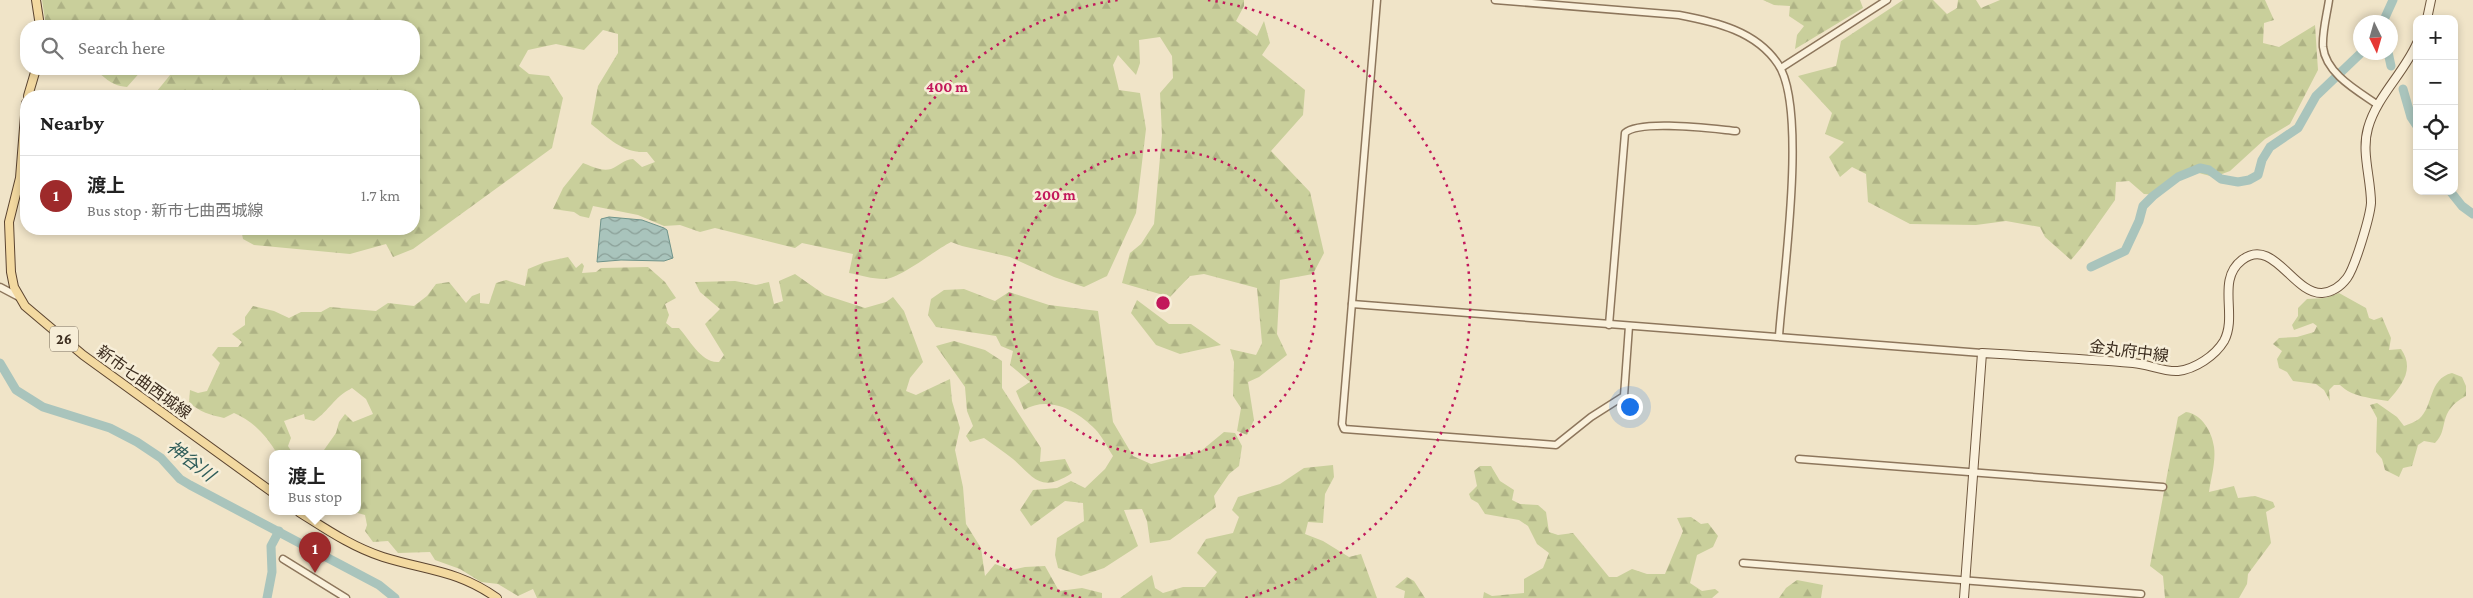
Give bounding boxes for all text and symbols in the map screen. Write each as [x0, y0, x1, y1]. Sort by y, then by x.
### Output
north arrow [2353, 15, 2398, 60]
map controls [2413, 15, 2458, 195]
button: + [2413, 15, 2458, 60]
search box [20, 20, 420, 75]
icon: search [38, 34, 66, 62]
text: Search here [78, 37, 165, 58]
button: − [2413, 60, 2458, 105]
text: 400 m [926, 79, 968, 95]
button: locate [2413, 105, 2458, 150]
text: Nearby [40, 111, 104, 135]
button: layers [2413, 150, 2458, 195]
text: 渡上 [87, 175, 125, 196]
text: 1 [53, 187, 59, 204]
text: 1.7 km [361, 187, 400, 204]
text: 200 m [1034, 187, 1076, 203]
text: Bus stop · 新市七曲西城線 [87, 202, 263, 219]
centre of rings [1154, 294, 1172, 312]
road number: 26 [50, 326, 78, 352]
street label: 金丸府中線 [2088, 338, 2170, 364]
street label: 新市七曲西城線 [94, 342, 194, 422]
your location [1617, 394, 1643, 420]
water label: 神谷川 [163, 437, 220, 486]
popup [269, 450, 361, 515]
text: 渡上 [288, 466, 326, 487]
text: Bus stop [288, 488, 342, 505]
pin: 1 [299, 532, 331, 573]

